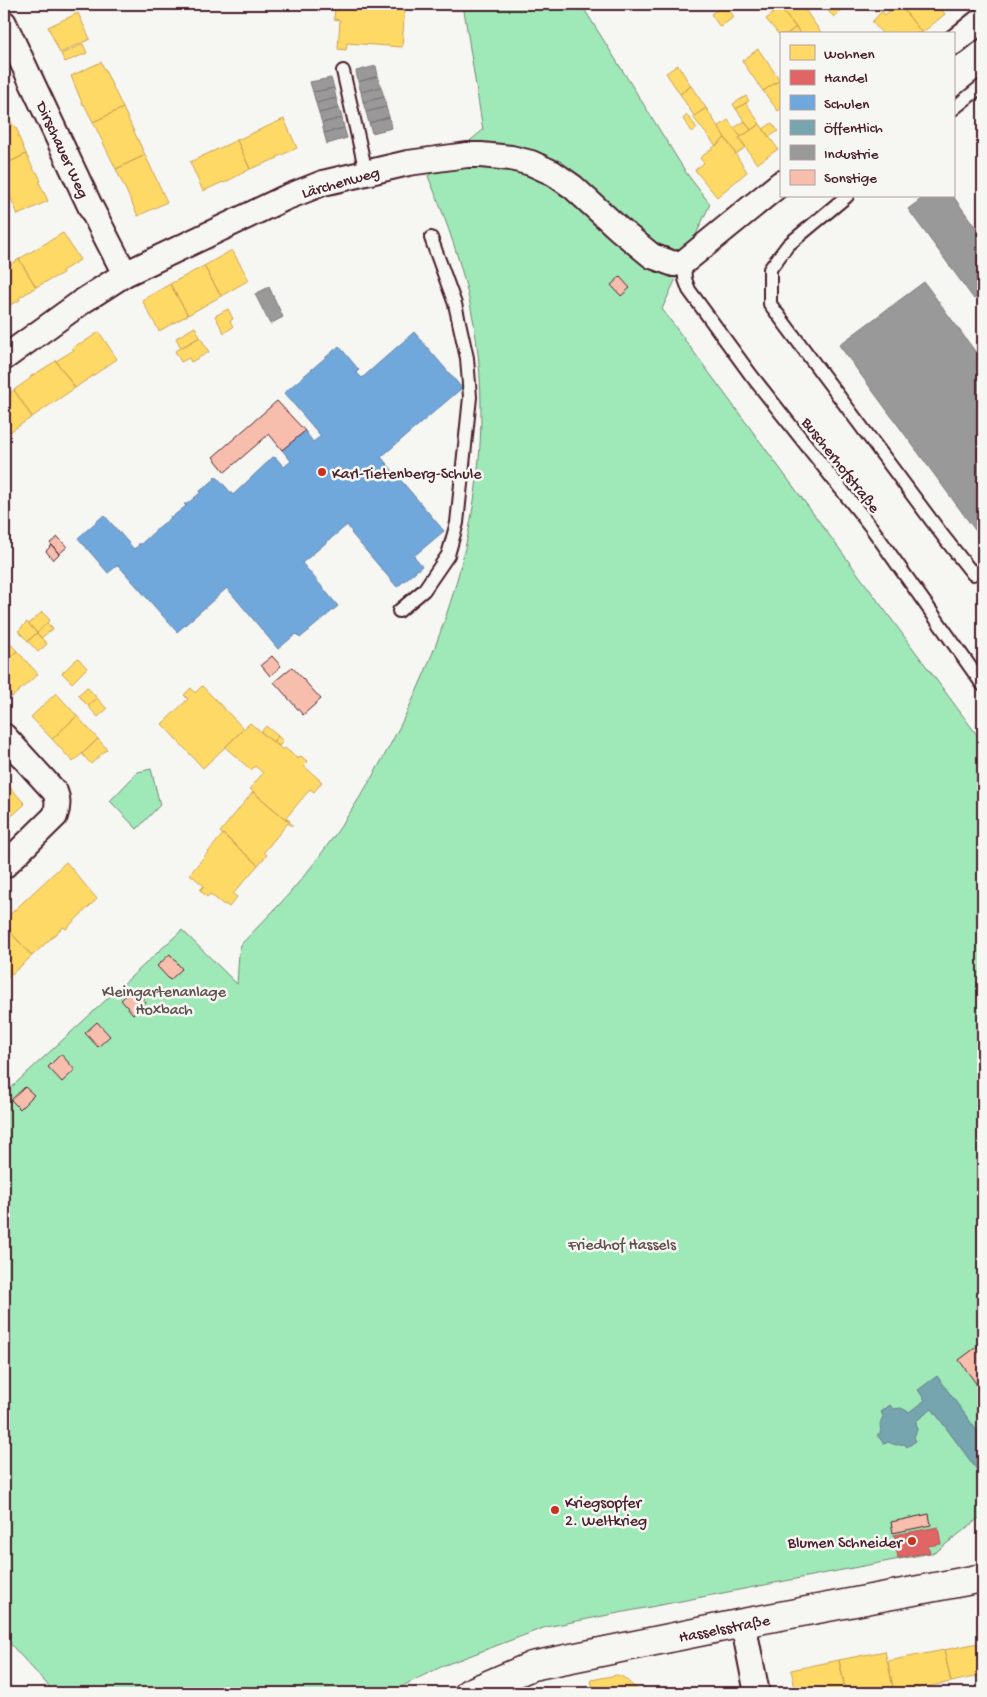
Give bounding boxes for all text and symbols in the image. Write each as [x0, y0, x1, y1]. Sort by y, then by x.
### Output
legend [780, 32, 954, 198]
text: Wohnen [824, 46, 875, 64]
text: Handel [824, 70, 868, 88]
text: Schulen [824, 96, 869, 114]
street label: Dirschauer Weg [30, 98, 92, 202]
text: Öffentlich [824, 120, 883, 138]
text: Industrie [824, 146, 879, 164]
street label: Lärchenweg [300, 164, 382, 205]
text: Sonstige [824, 170, 877, 188]
street label: Buscherhofstraße [795, 414, 883, 518]
marker: Karl-Tietenberg-Schule [316, 466, 328, 478]
place label: Karl-Tietenberg-Schule [332, 466, 482, 485]
park label: Kleingartenanlage Hoxbach [102, 984, 227, 1021]
park label: Friedhof Hassels [567, 1237, 677, 1256]
place label: Kriegsopfer 2. Weltkrieg [565, 1495, 647, 1532]
marker: Kriegsopfer 2. Weltkrieg [549, 1504, 561, 1516]
place label: Blumen Schneider [787, 1535, 903, 1554]
marker: Blumen Schneider [906, 1535, 918, 1547]
street label: Hasselsstraße [677, 1612, 773, 1649]

